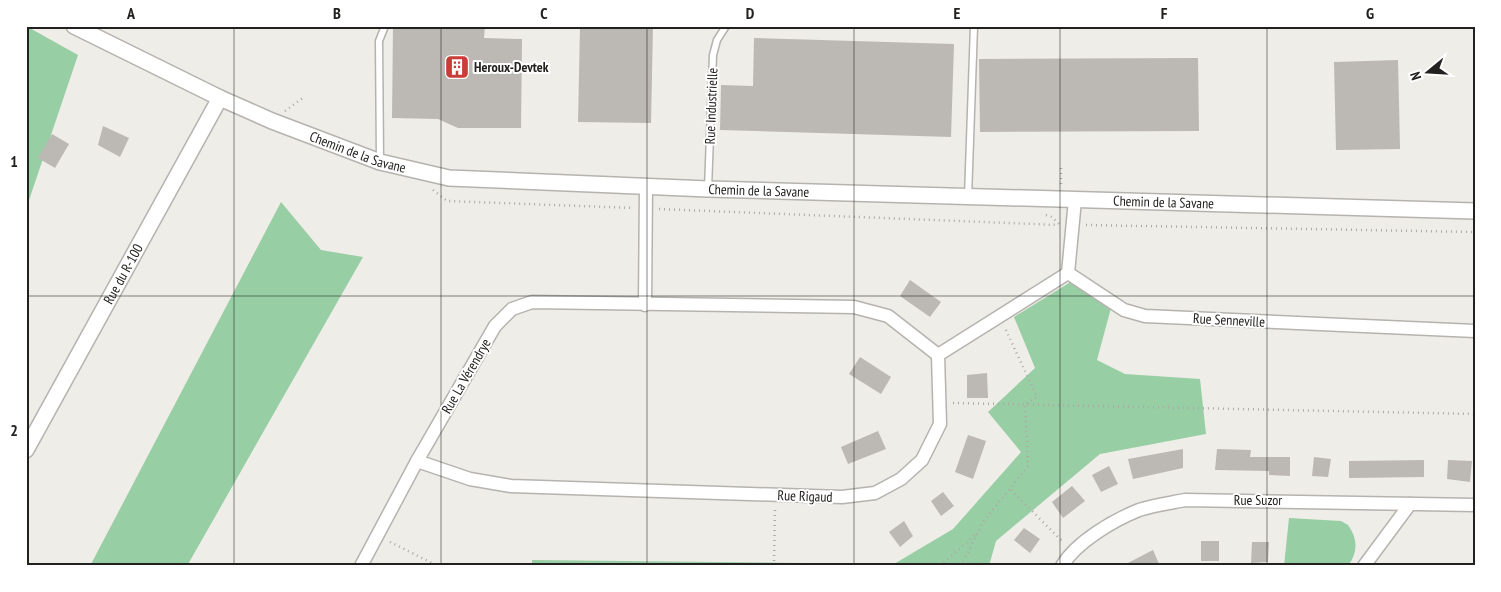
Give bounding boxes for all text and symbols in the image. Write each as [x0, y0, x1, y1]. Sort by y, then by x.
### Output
text: A [126, 3, 136, 23]
text: B [333, 3, 341, 23]
text: C [540, 3, 548, 23]
text: D [746, 3, 755, 23]
text: E [954, 3, 961, 23]
text: F [1161, 3, 1168, 23]
text: G [1366, 3, 1374, 23]
north arrow [1404, 48, 1454, 98]
building icon: Heroux-Devtek [444, 54, 470, 80]
place label: Heroux-Devtek [474, 58, 549, 76]
street label: Rue Industrielle [701, 67, 721, 145]
text: N [1406, 70, 1425, 82]
street label: Chemin de la Savane [307, 127, 408, 177]
text: 1 [10, 151, 18, 171]
street label: Chemin de la Savane [708, 180, 810, 201]
street label: Chemin de la Savane [1113, 192, 1215, 213]
street label: Rue du R-100 [99, 241, 147, 307]
street label: Rue Senneville [1193, 309, 1266, 331]
street label: Rue La Vérendrye [437, 335, 495, 417]
text: 2 [10, 420, 18, 440]
street label: Rue Rigaud [777, 486, 833, 506]
street label: Rue Suzor [1234, 491, 1282, 509]

